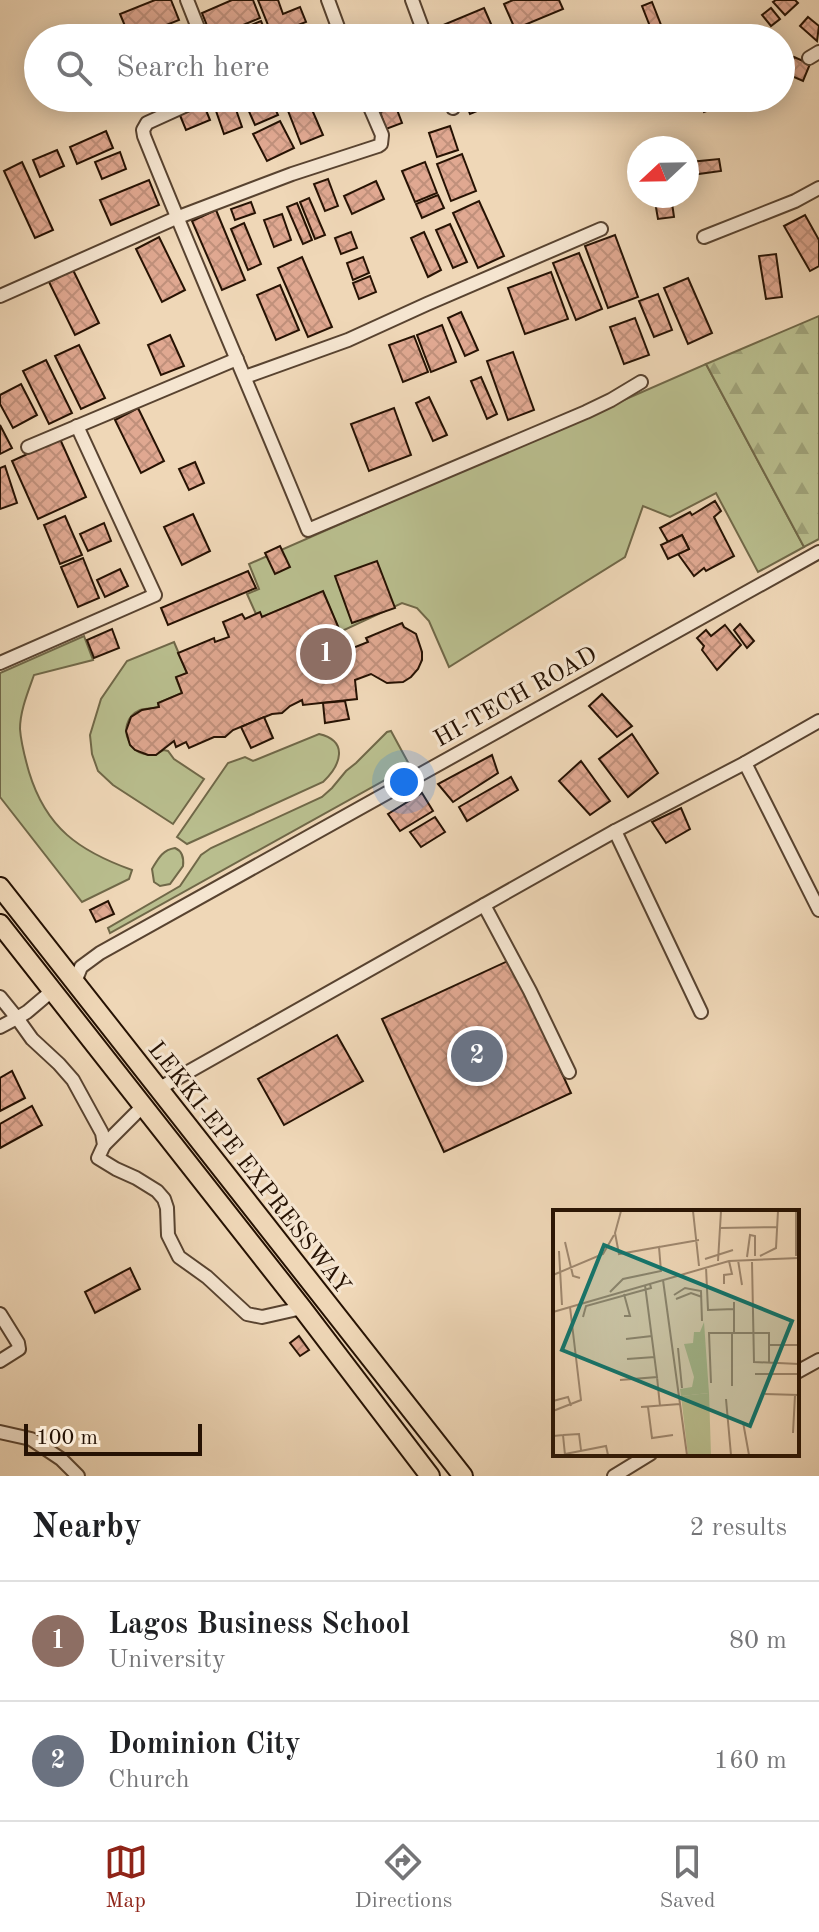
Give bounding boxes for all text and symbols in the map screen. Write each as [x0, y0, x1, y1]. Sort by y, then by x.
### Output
search box [24, 24, 795, 112]
icon: search [52, 46, 96, 90]
text: Search here [116, 53, 270, 83]
north arrow [627, 136, 699, 208]
pin: 1 [300, 624, 352, 684]
street label: HI-TECH ROAD [430, 643, 601, 752]
your location [384, 762, 424, 802]
pin: 2 [451, 1026, 503, 1086]
street label: LEKKI-EPE EXPRESSWAY [143, 1038, 354, 1299]
inset map [553, 1210, 799, 1456]
scale bar [24, 1420, 202, 1456]
text: 100 m [36, 1427, 98, 1449]
text: Nearby [32, 1511, 142, 1545]
text: 2 results [689, 1515, 787, 1541]
text: Lagos Business School [108, 1610, 410, 1640]
text: 1 [50, 1628, 66, 1654]
text: 80 m [729, 1628, 787, 1654]
text: University [108, 1647, 226, 1673]
text: Dominion City [108, 1730, 301, 1760]
text: 2 [50, 1748, 66, 1774]
text: 160 m [714, 1748, 787, 1774]
text: Church [108, 1767, 190, 1793]
tab: Map [104, 1840, 148, 1915]
tab: Directions [355, 1840, 452, 1915]
tab: Saved [659, 1840, 715, 1915]

